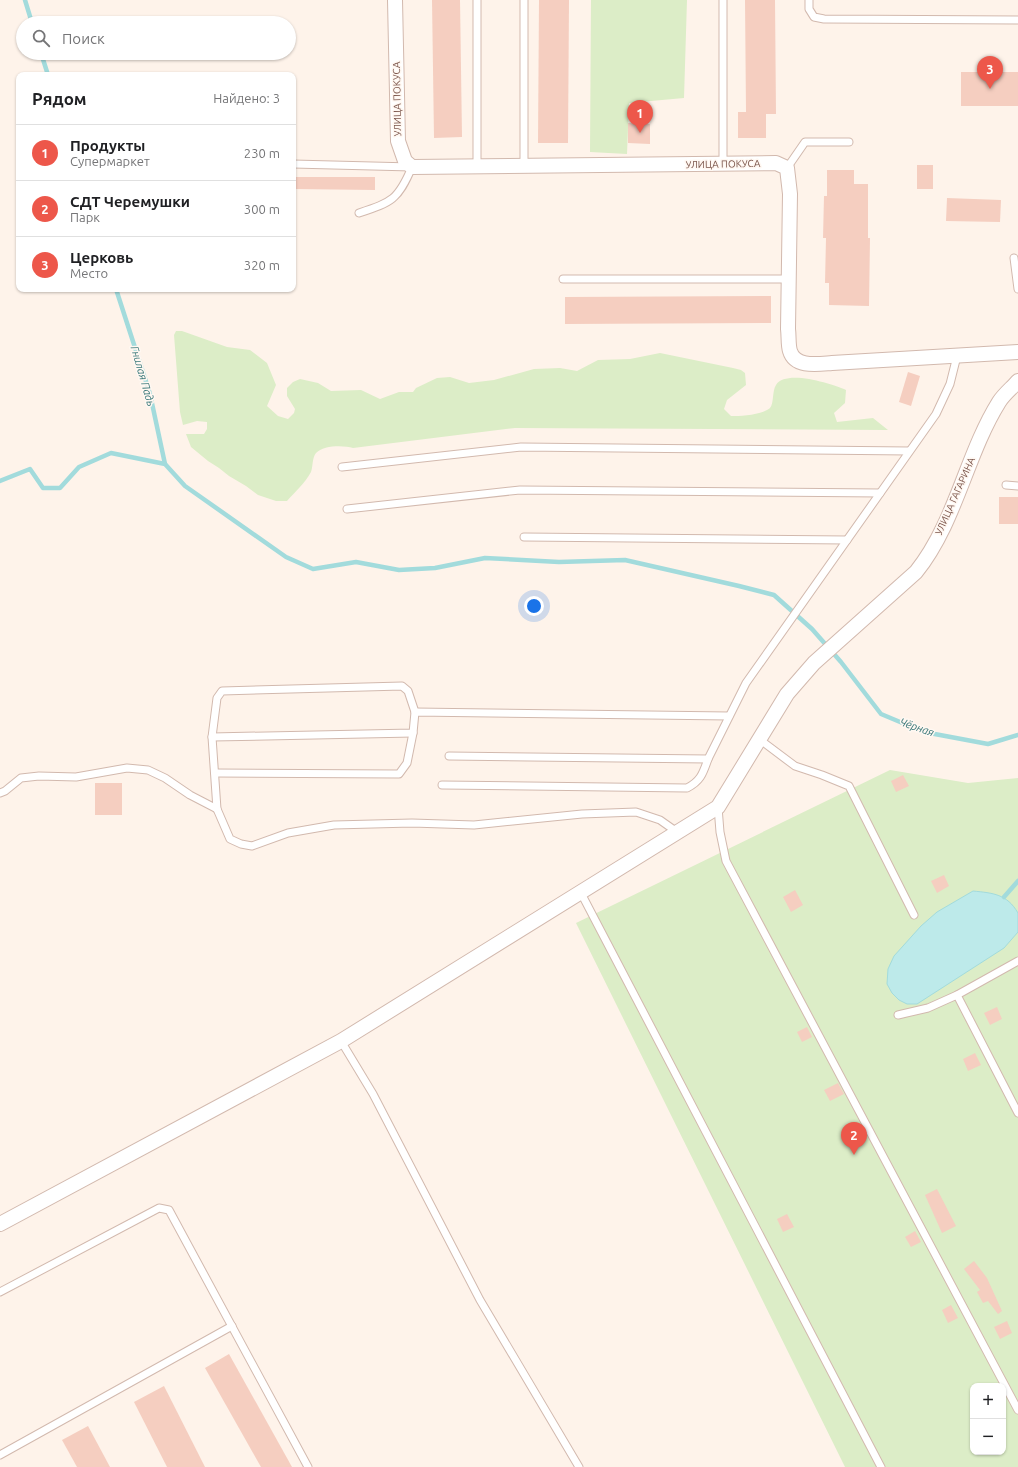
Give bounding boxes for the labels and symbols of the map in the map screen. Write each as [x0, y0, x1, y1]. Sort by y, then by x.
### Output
pin: 3 [977, 56, 1003, 89]
street label: УЛИЦА ПОКУСА [391, 61, 403, 136]
pin: 1 [627, 100, 653, 133]
street label: УЛИЦА ПОКУСА [686, 158, 761, 170]
water label: Гнилая Падь [129, 344, 157, 408]
street label: УЛИЦА ГАГАРИНА [933, 455, 977, 537]
your location [524, 596, 544, 616]
water label: Чёрная [898, 716, 936, 739]
pin: 2 [841, 1122, 867, 1155]

